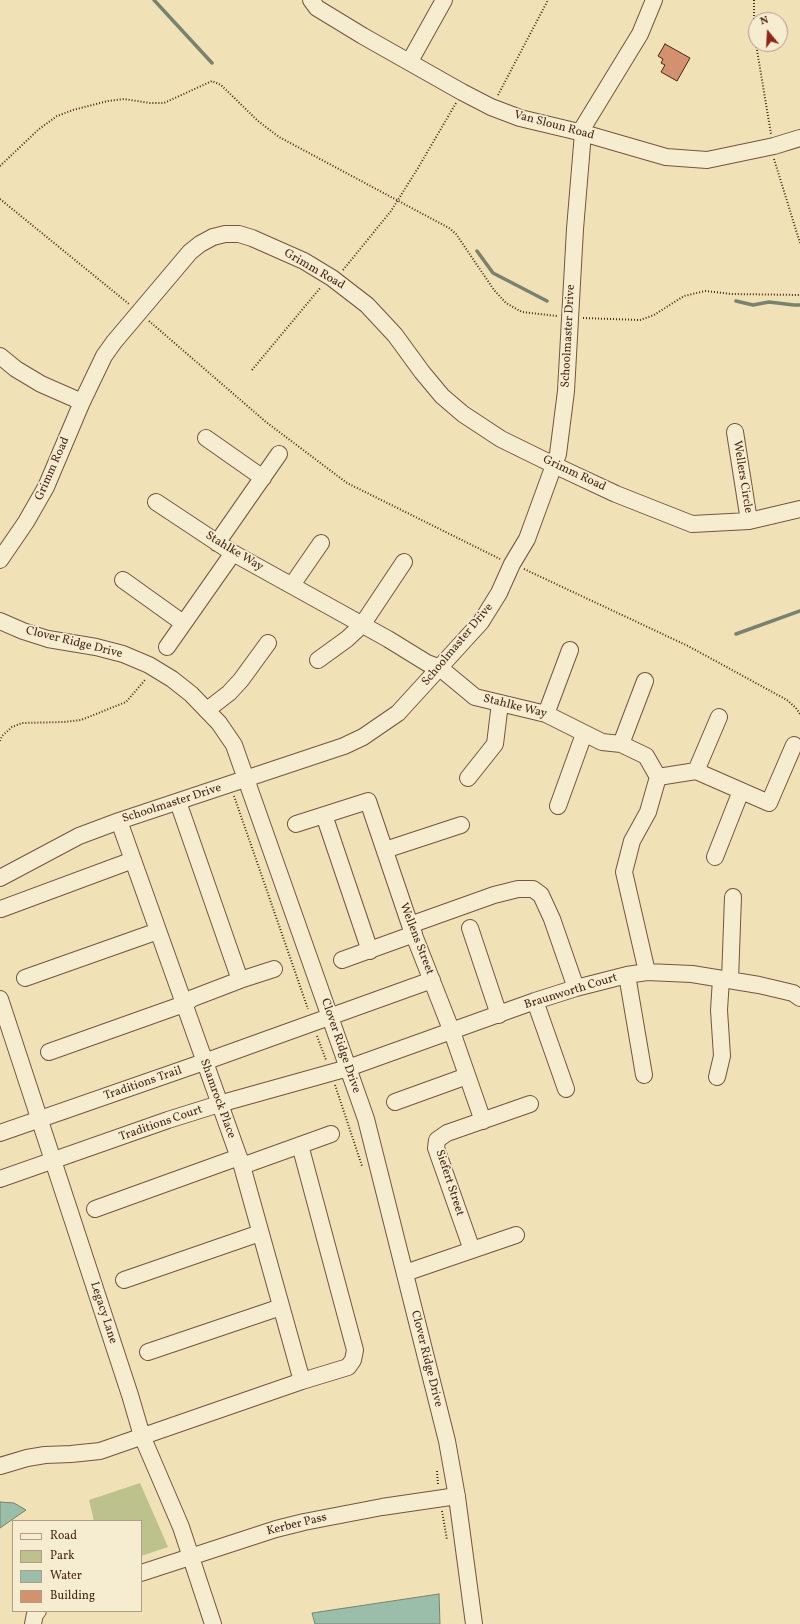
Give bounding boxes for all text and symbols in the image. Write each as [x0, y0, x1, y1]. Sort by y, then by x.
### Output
north arrow [748, 12, 788, 52]
text: N [758, 13, 771, 29]
street label: Van Sloun Road [512, 108, 596, 144]
street label: Grimm Road [281, 247, 347, 293]
street label: Schoolmaster Drive [559, 284, 579, 388]
street label: Grimm Road [33, 435, 73, 503]
street label: Wellers Circle [729, 440, 755, 514]
street label: Grimm Road [540, 453, 608, 495]
street label: Stahlke Way [202, 529, 266, 575]
street label: Schoolmaster Drive [419, 601, 497, 689]
street label: Clover Ridge Drive [24, 624, 124, 662]
street label: Stahlke Way [482, 692, 548, 722]
street label: Schoolmaster Drive [121, 781, 223, 827]
street label: Wellens Street [396, 901, 436, 977]
street label: Braunworth Court [523, 971, 619, 1013]
street label: Clover Ridge Drive [317, 997, 363, 1095]
street label: Shamrock Place [196, 1057, 238, 1141]
street label: Traditions Trail [102, 1064, 184, 1104]
street label: Traditions Court [117, 1103, 205, 1145]
street label: Siefert Street [432, 1148, 466, 1218]
street label: Legacy Lane [86, 1280, 120, 1346]
street label: Clover Ridge Drive [407, 1309, 445, 1409]
street label: Kerber Pass [266, 1511, 328, 1539]
legend [12, 1520, 142, 1612]
text: Road [50, 1528, 77, 1544]
text: Park [50, 1548, 75, 1564]
text: Water [50, 1568, 82, 1584]
text: Building [50, 1588, 95, 1604]

